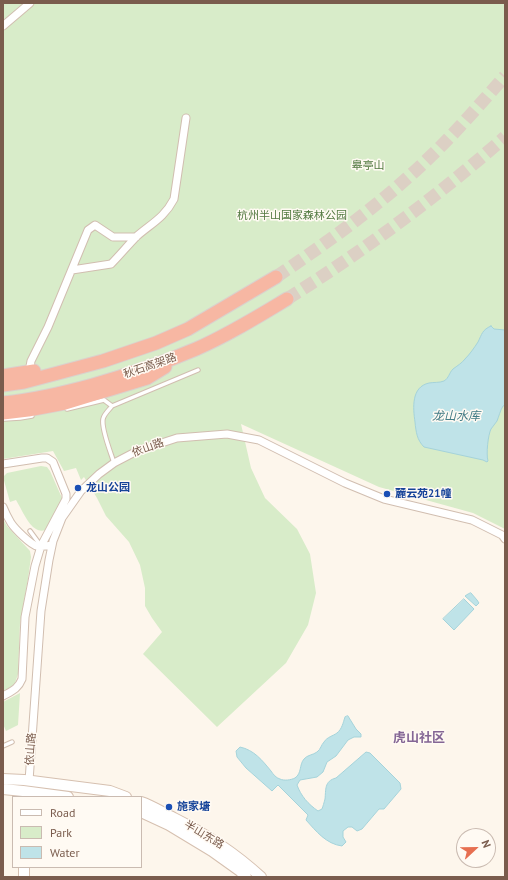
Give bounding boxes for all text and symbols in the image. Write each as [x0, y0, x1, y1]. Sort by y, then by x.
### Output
park label: 皋亭山 [352, 159, 384, 173]
park label: 杭州半山国家森林公园 [237, 209, 347, 223]
street label: 秋石高架路 [122, 351, 178, 381]
water label: 龙山水库 [432, 410, 480, 424]
street label: 依山路 [130, 436, 166, 460]
place label: 龙山公园 [86, 481, 130, 495]
marker: 龙山公园 [73, 483, 83, 493]
place label: 麓云苑21幢 [395, 487, 451, 501]
marker: 麓云苑21幢 [382, 489, 392, 499]
district label: 虎山社区 [393, 730, 445, 746]
street label: 依山路 [23, 732, 39, 766]
legend [12, 796, 142, 868]
place label: 施家塘 [177, 800, 210, 814]
marker: 施家塘 [164, 802, 174, 812]
text: Road [50, 805, 75, 820]
street label: 半山东路 [182, 818, 226, 852]
text: Park [50, 825, 72, 840]
north arrow [456, 828, 496, 868]
text: N [478, 838, 494, 850]
text: Water [50, 845, 80, 860]

